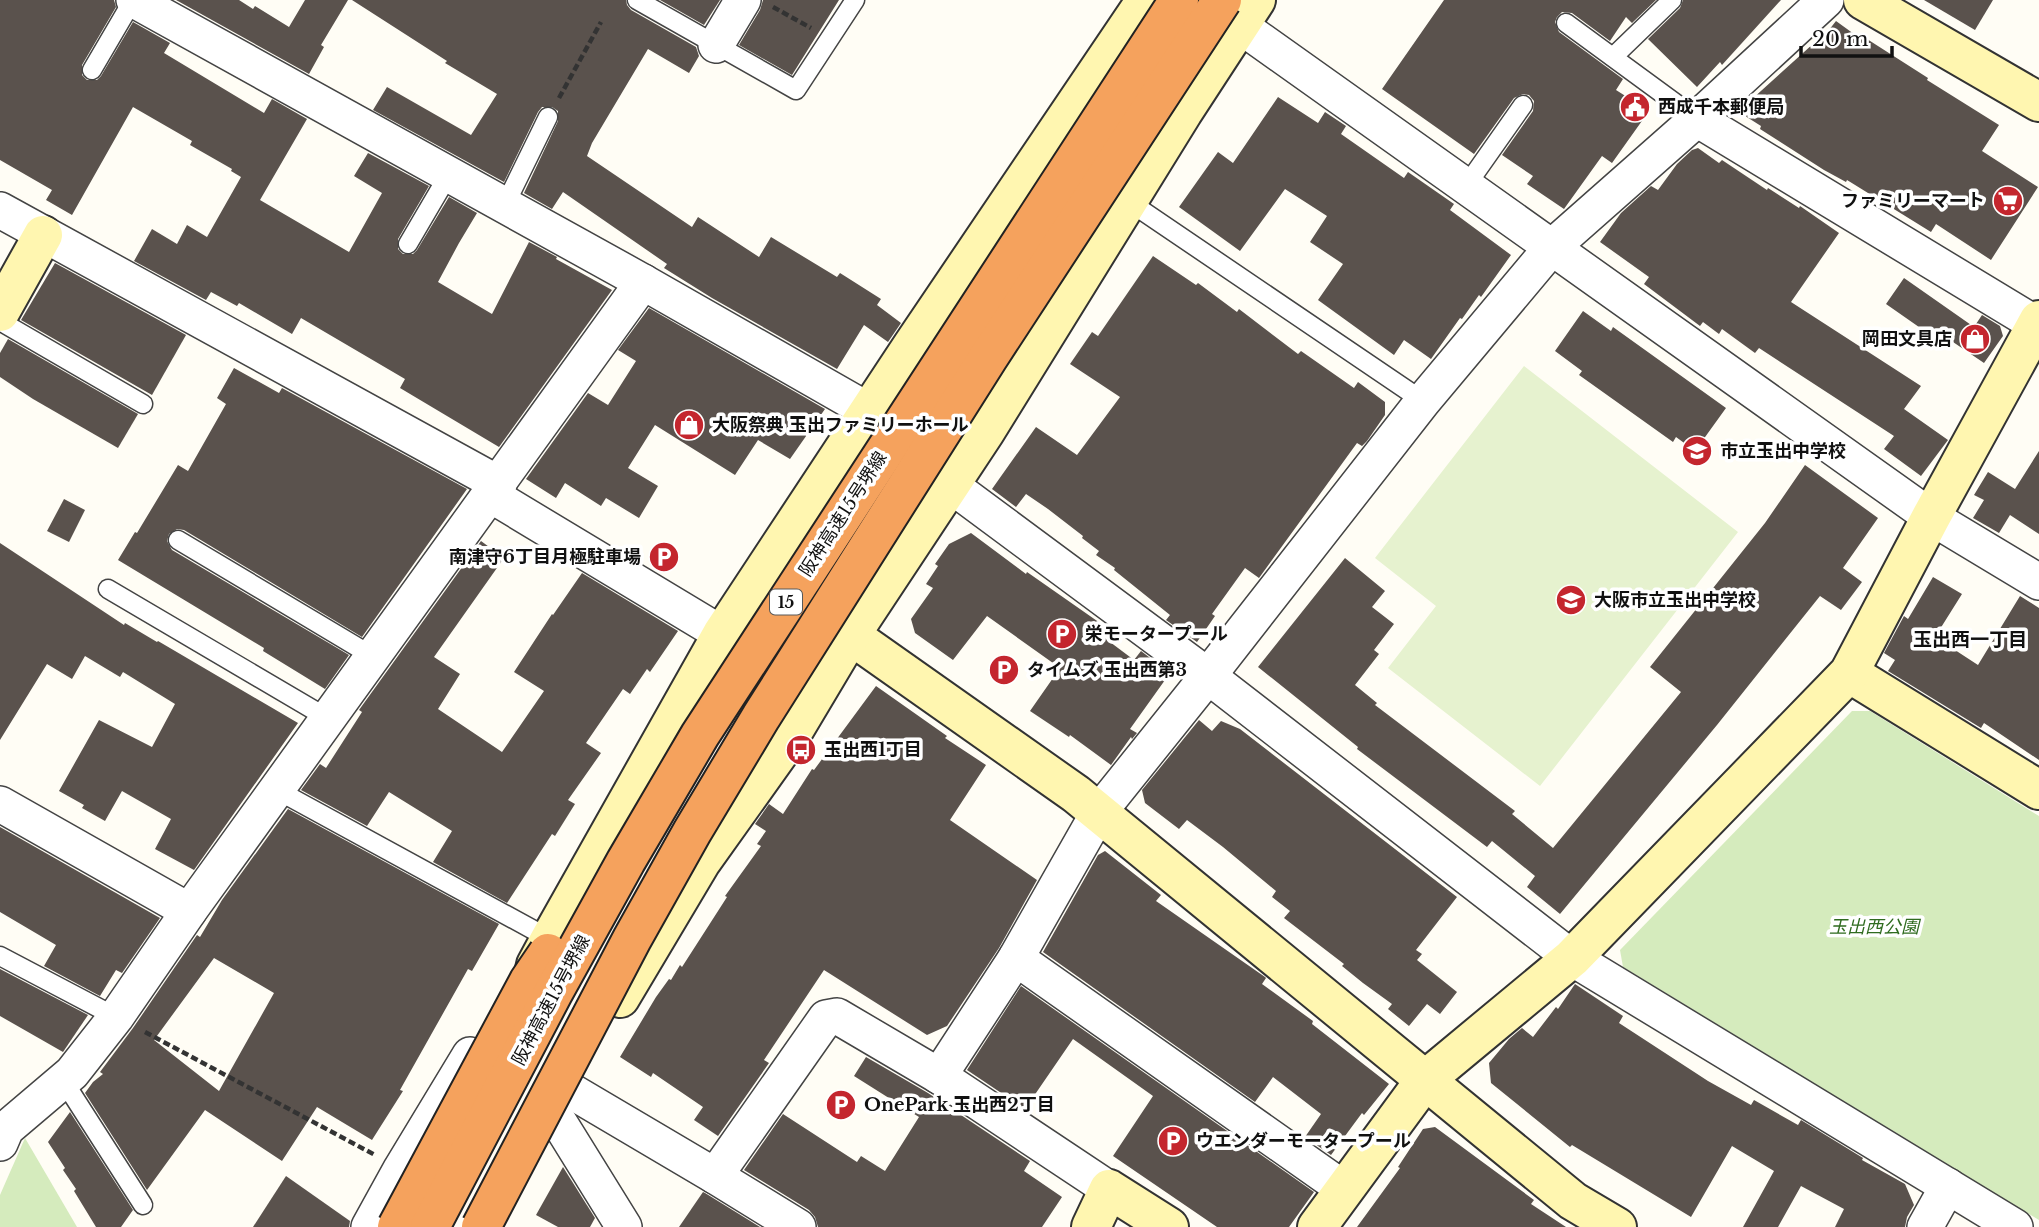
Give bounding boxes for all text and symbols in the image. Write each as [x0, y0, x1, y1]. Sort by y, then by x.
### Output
scale bar [1801, 14, 1892, 58]
text: 20 m [1812, 26, 1869, 52]
public building icon: 西成千本郵便局 [1618, 90, 1652, 124]
place label: 西成千本郵便局 [1658, 96, 1784, 118]
supermarket icon: ファミリーマート [1991, 184, 2025, 218]
place label: ファミリーマート [1841, 190, 1985, 212]
shop icon: 岡田文具店 [1958, 322, 1992, 356]
place label: 岡田文具店 [1862, 328, 1952, 350]
shop icon: 大阪祭典 玉出ファミリーホール [672, 408, 706, 442]
place label: 大阪祭典 玉出ファミリーホール [712, 414, 969, 436]
school or university icon: 市立玉出中学校 [1680, 434, 1714, 468]
place label: 市立玉出中学校 [1720, 440, 1846, 462]
street label: 阪神高速15号堺線 [794, 448, 892, 580]
parking icon: 南津守6丁目月極駐車場 [647, 540, 681, 574]
place label: 南津守6丁目月極駐車場 [449, 546, 641, 568]
school or university icon: 大阪市立玉出中学校 [1554, 583, 1588, 617]
place label: 大阪市立玉出中学校 [1594, 589, 1756, 611]
road number: 15 [770, 590, 802, 614]
parking icon: 栄モータープール [1045, 617, 1079, 651]
place label: 栄モータープール [1085, 623, 1228, 645]
district label: 玉出西一丁目 [1913, 628, 2027, 651]
parking icon: タイムズ 玉出西第3 [987, 653, 1021, 687]
place label: タイムズ 玉出西第3 [1027, 659, 1187, 681]
bus stop icon: 玉出西1丁目 [784, 733, 818, 767]
place label: 玉出西1丁目 [824, 739, 922, 761]
park label: 玉出西公園 [1829, 916, 1922, 938]
street label: 阪神高速15号堺線 [507, 931, 595, 1069]
parking icon: OnePark 玉出西2丁目 [824, 1088, 858, 1122]
place label: OnePark 玉出西2丁目 [864, 1094, 1055, 1116]
parking icon: ウエンダーモータープール [1156, 1124, 1190, 1158]
place label: ウエンダーモータープール [1196, 1130, 1411, 1152]

